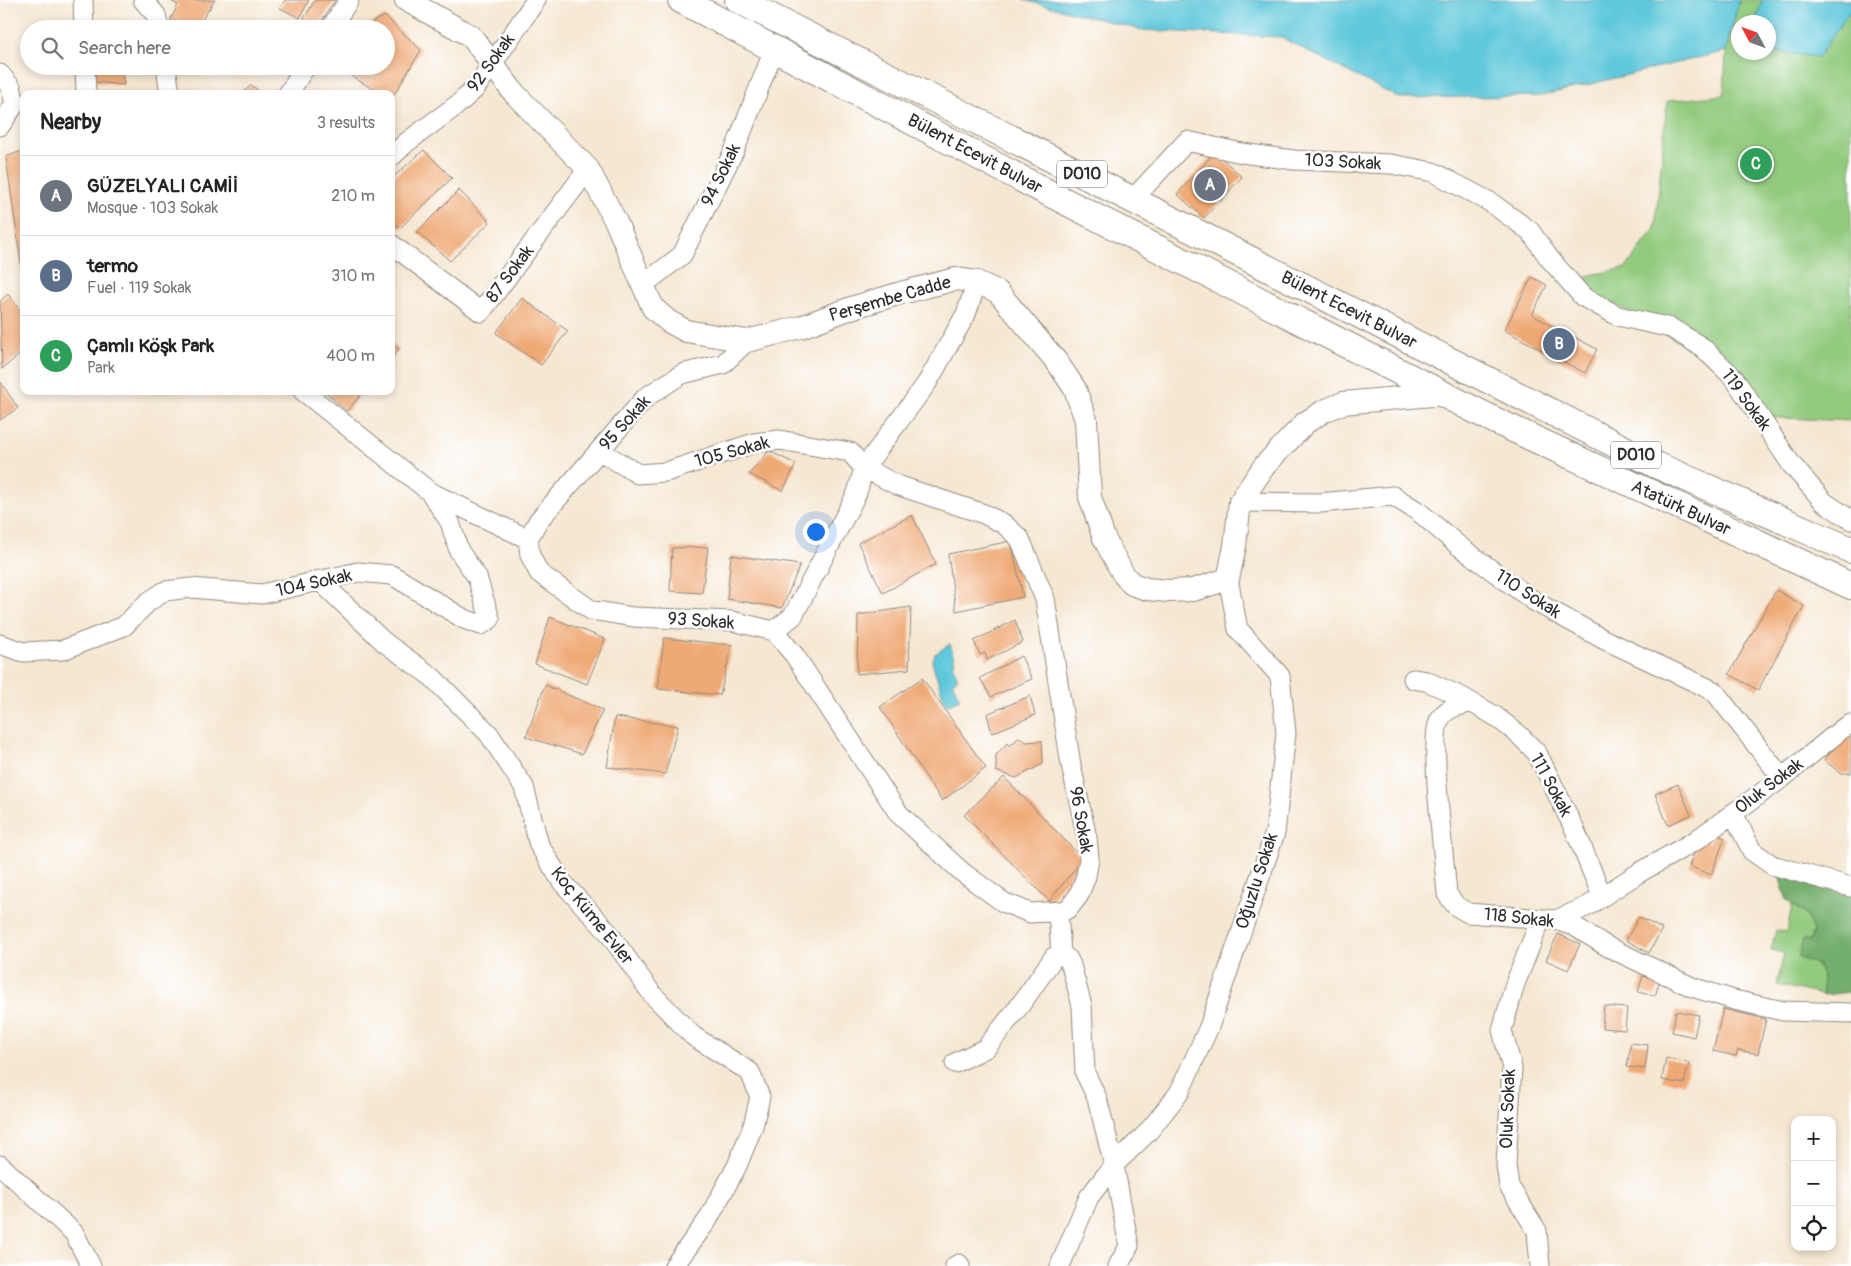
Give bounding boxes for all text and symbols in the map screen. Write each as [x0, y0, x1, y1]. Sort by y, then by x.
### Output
north arrow [1731, 15, 1776, 60]
search box [20, 20, 395, 75]
street label: 92 Sokak [462, 29, 520, 97]
icon: search [38, 34, 66, 62]
text: Search here [78, 36, 171, 60]
text: Nearby [40, 109, 101, 136]
street label: Bülent Ecevit Bulvar [903, 109, 1047, 200]
text: 3 results [317, 113, 375, 133]
street label: 94 Sokak [696, 139, 746, 210]
pin: C [1740, 145, 1772, 183]
street label: 103 Sokak [1304, 149, 1382, 176]
road number: D010 [1057, 160, 1107, 188]
pin: A [1194, 166, 1226, 204]
text: GÜZELYALI CAMİİ [87, 174, 238, 198]
text: A [51, 186, 61, 206]
text: 210 m [331, 186, 375, 206]
text: Mosque · 103 Sokak [87, 198, 218, 218]
street label: 87 Sokak [481, 240, 539, 307]
text: termo [87, 254, 138, 278]
text: B [51, 266, 61, 286]
text: 310 m [331, 266, 375, 286]
street label: Bülent Ecevit Bulvar [1277, 266, 1421, 354]
street label: Perşembe Cadde [826, 271, 954, 327]
text: Fuel · 119 Sokak [87, 278, 191, 298]
pin: B [1543, 325, 1575, 363]
text: Çamlı Köşk Park [87, 334, 214, 358]
text: C [51, 346, 61, 366]
text: 400 m [326, 346, 375, 366]
text: Park [87, 358, 115, 378]
street label: 119 Sokak [1716, 365, 1776, 436]
street label: 95 Sokak [594, 390, 656, 455]
street label: 105 Sokak [692, 431, 772, 473]
road number: D010 [1611, 442, 1661, 468]
street label: Atatürk Bulvar [1627, 475, 1735, 541]
your location [803, 519, 829, 545]
street label: 104 Sokak [274, 564, 355, 602]
street label: 110 Sokak [1491, 564, 1566, 624]
street label: 93 Sokak [667, 607, 736, 635]
street label: 111 Sokak [1525, 749, 1577, 821]
street label: Oluk Sokak [1730, 753, 1808, 819]
street label: 96 Sokak [1064, 785, 1098, 856]
street label: Oğuzlu Sokak [1231, 829, 1284, 932]
street label: Koç Küme Evler [545, 862, 639, 970]
street label: 118 Sokak [1483, 903, 1556, 933]
street label: Oluk Sokak [1495, 1068, 1521, 1149]
map controls [1791, 1116, 1836, 1251]
button: + [1791, 1116, 1836, 1161]
button: − [1791, 1161, 1836, 1206]
button: locate [1791, 1206, 1836, 1251]

